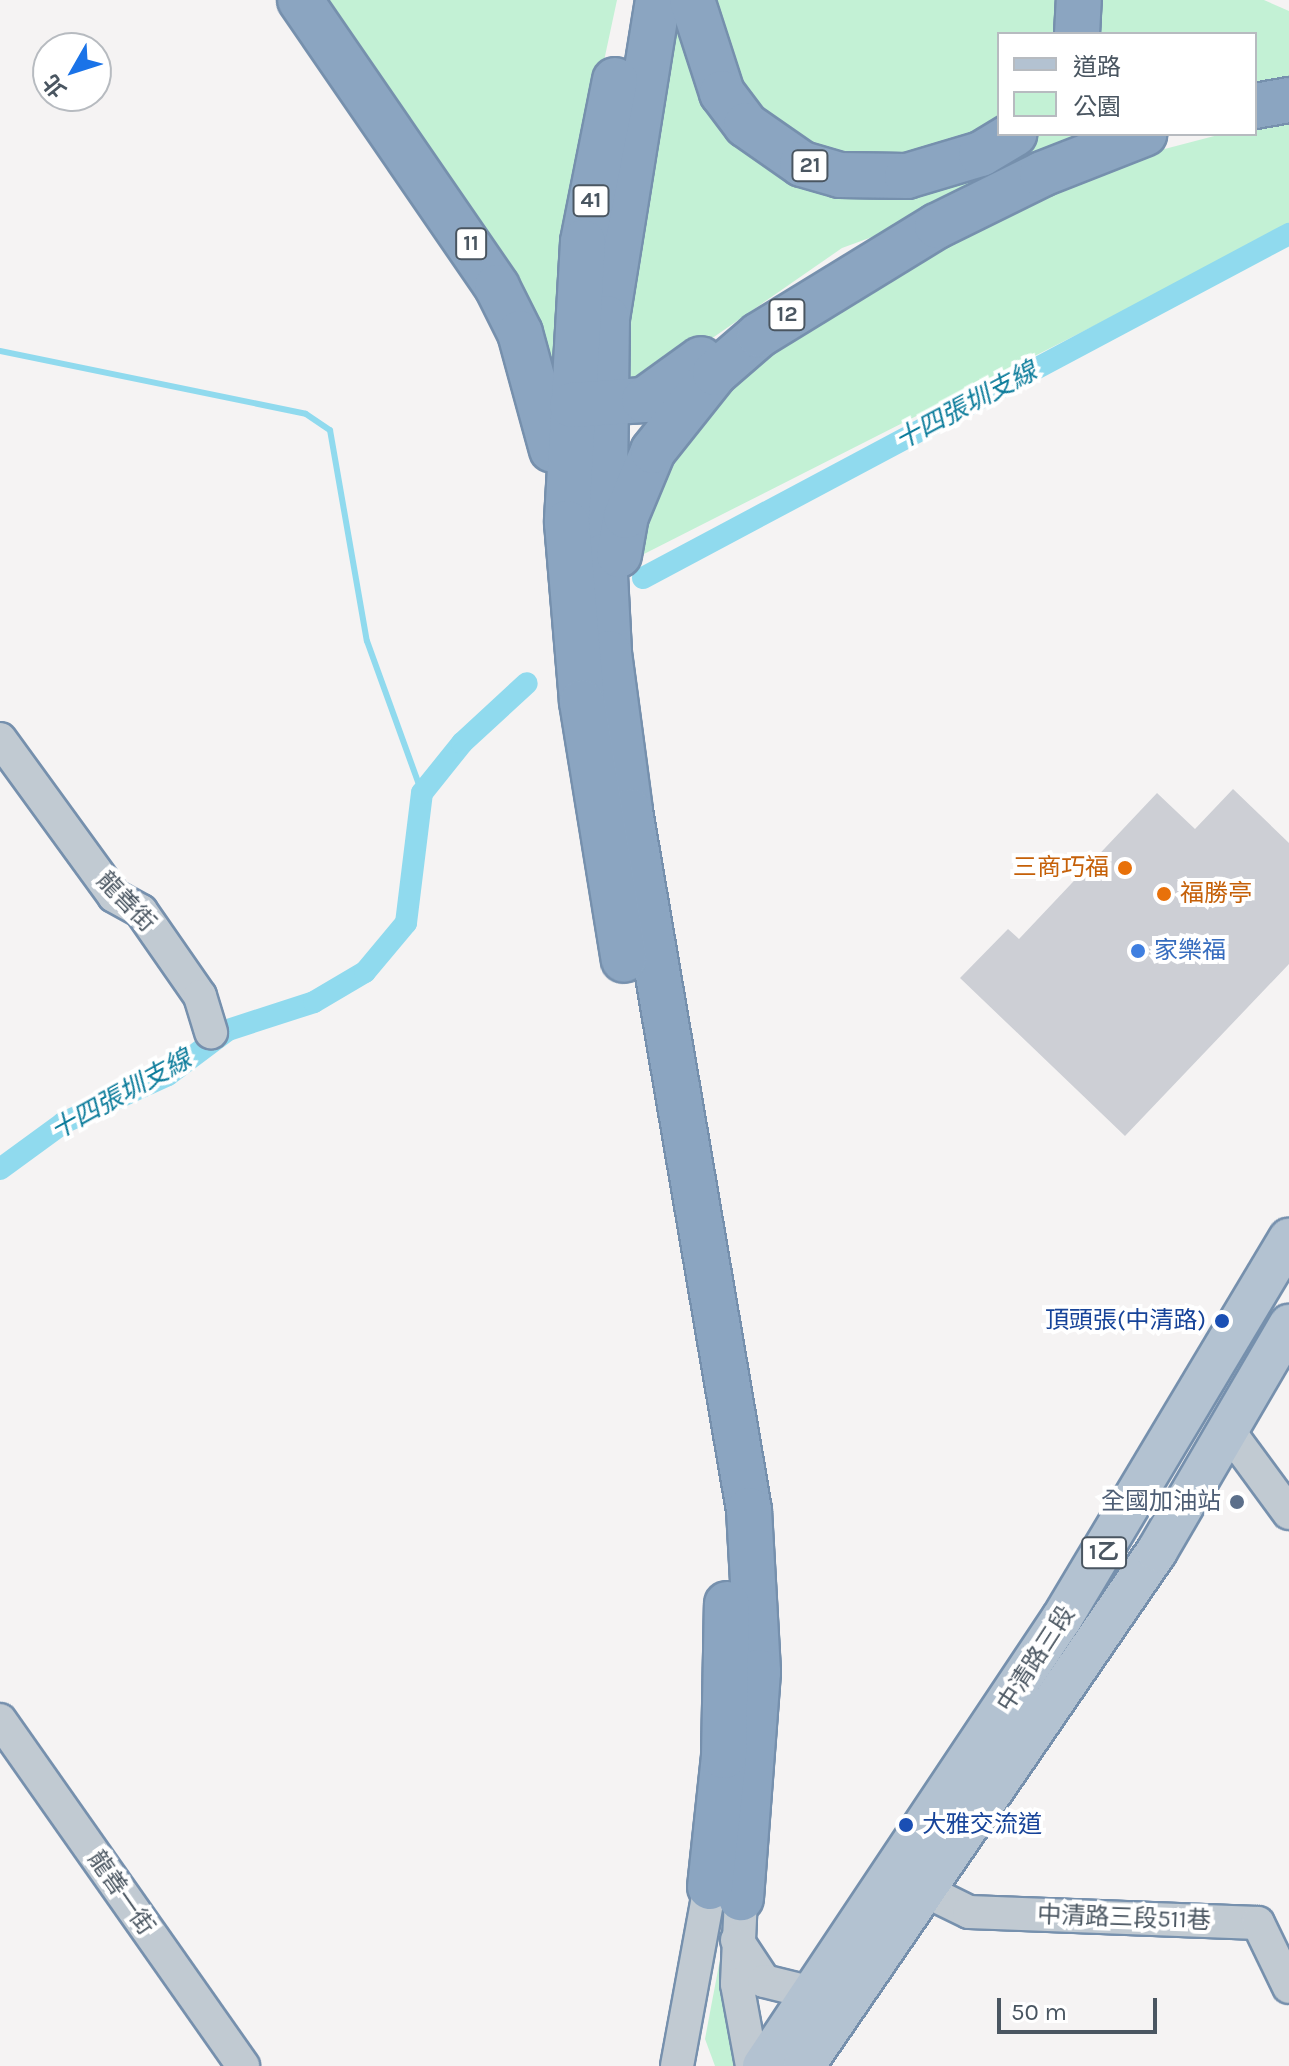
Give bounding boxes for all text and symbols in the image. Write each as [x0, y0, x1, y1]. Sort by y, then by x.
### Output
north arrow [32, 32, 112, 112]
legend [997, 32, 1257, 136]
text: 道路 [1073, 53, 1121, 81]
text: 北 [38, 69, 72, 103]
text: 公園 [1073, 93, 1121, 121]
road number: 21 [790, 148, 830, 184]
road number: 41 [571, 183, 611, 219]
road number: 11 [455, 226, 487, 262]
road number: 12 [767, 297, 807, 333]
water label: 十四張圳支線 [890, 356, 1042, 456]
place label: 三商巧福 [1013, 854, 1109, 882]
marker: 三商巧福 [1116, 859, 1134, 877]
street label: 龍善街 [91, 866, 161, 938]
place label: 福勝亭 [1180, 880, 1252, 908]
marker: 福勝亭 [1155, 885, 1173, 903]
place label: 家樂福 [1154, 937, 1226, 965]
marker: 家樂福 [1129, 942, 1147, 960]
water label: 十四張圳支線 [45, 1044, 197, 1146]
place label: 頂頭張(中清路) [1045, 1307, 1206, 1335]
marker: 頂頭張(中清路) [1213, 1312, 1231, 1330]
place label: 全國加油站 [1101, 1488, 1221, 1516]
marker: 全國加油站 [1228, 1493, 1246, 1511]
road number: 1乙 [1080, 1535, 1128, 1571]
street label: 中清路三段 [991, 1601, 1081, 1717]
place label: 大雅交流道 [922, 1811, 1042, 1839]
marker: 大雅交流道 [897, 1816, 915, 1834]
street label: 龍善一街 [82, 1845, 160, 1941]
street label: 中清路三段511巷 [1037, 1901, 1211, 1935]
scale bar [1001, 1982, 1161, 2032]
text: 50 m [1011, 1998, 1067, 2026]

